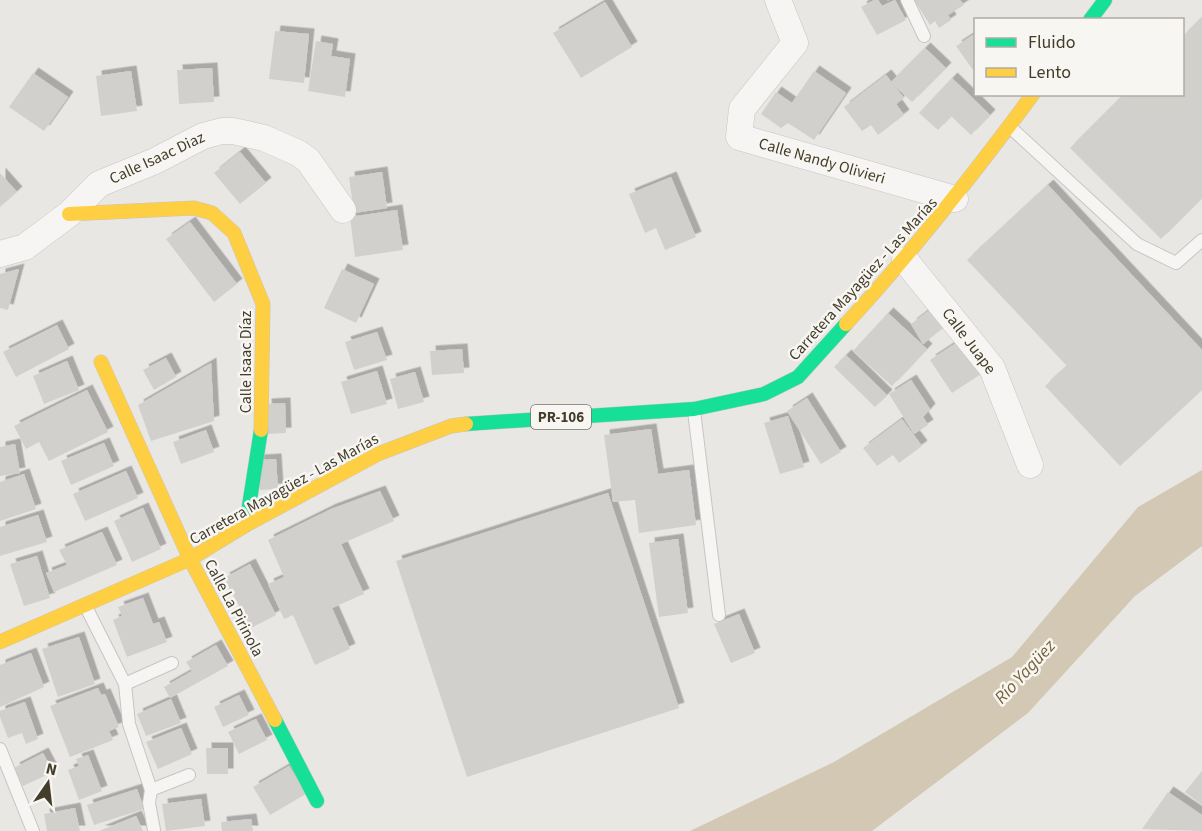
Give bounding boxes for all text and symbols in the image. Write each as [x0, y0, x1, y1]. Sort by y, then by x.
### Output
legend [974, 18, 1184, 96]
text: Fluido [1028, 30, 1075, 55]
text: Lento [1028, 60, 1071, 85]
street label: Calle Isaac Diaz [106, 126, 208, 190]
street label: Calle Nandy Olivieri [756, 132, 888, 190]
street label: Carretera Mayagüez - Las Marías [784, 192, 943, 365]
street label: Calle Juape [937, 303, 1001, 379]
street label: Calle Isaac Díaz [235, 310, 257, 413]
road number: PR-106 [531, 405, 591, 429]
street label: Carretera Mayagüez - Las Marías [186, 428, 383, 550]
street label: Calle La Pirinola [199, 555, 269, 661]
water label: Río Yagüez [989, 634, 1062, 710]
north arrow [18, 753, 78, 813]
text: N [44, 757, 59, 781]

